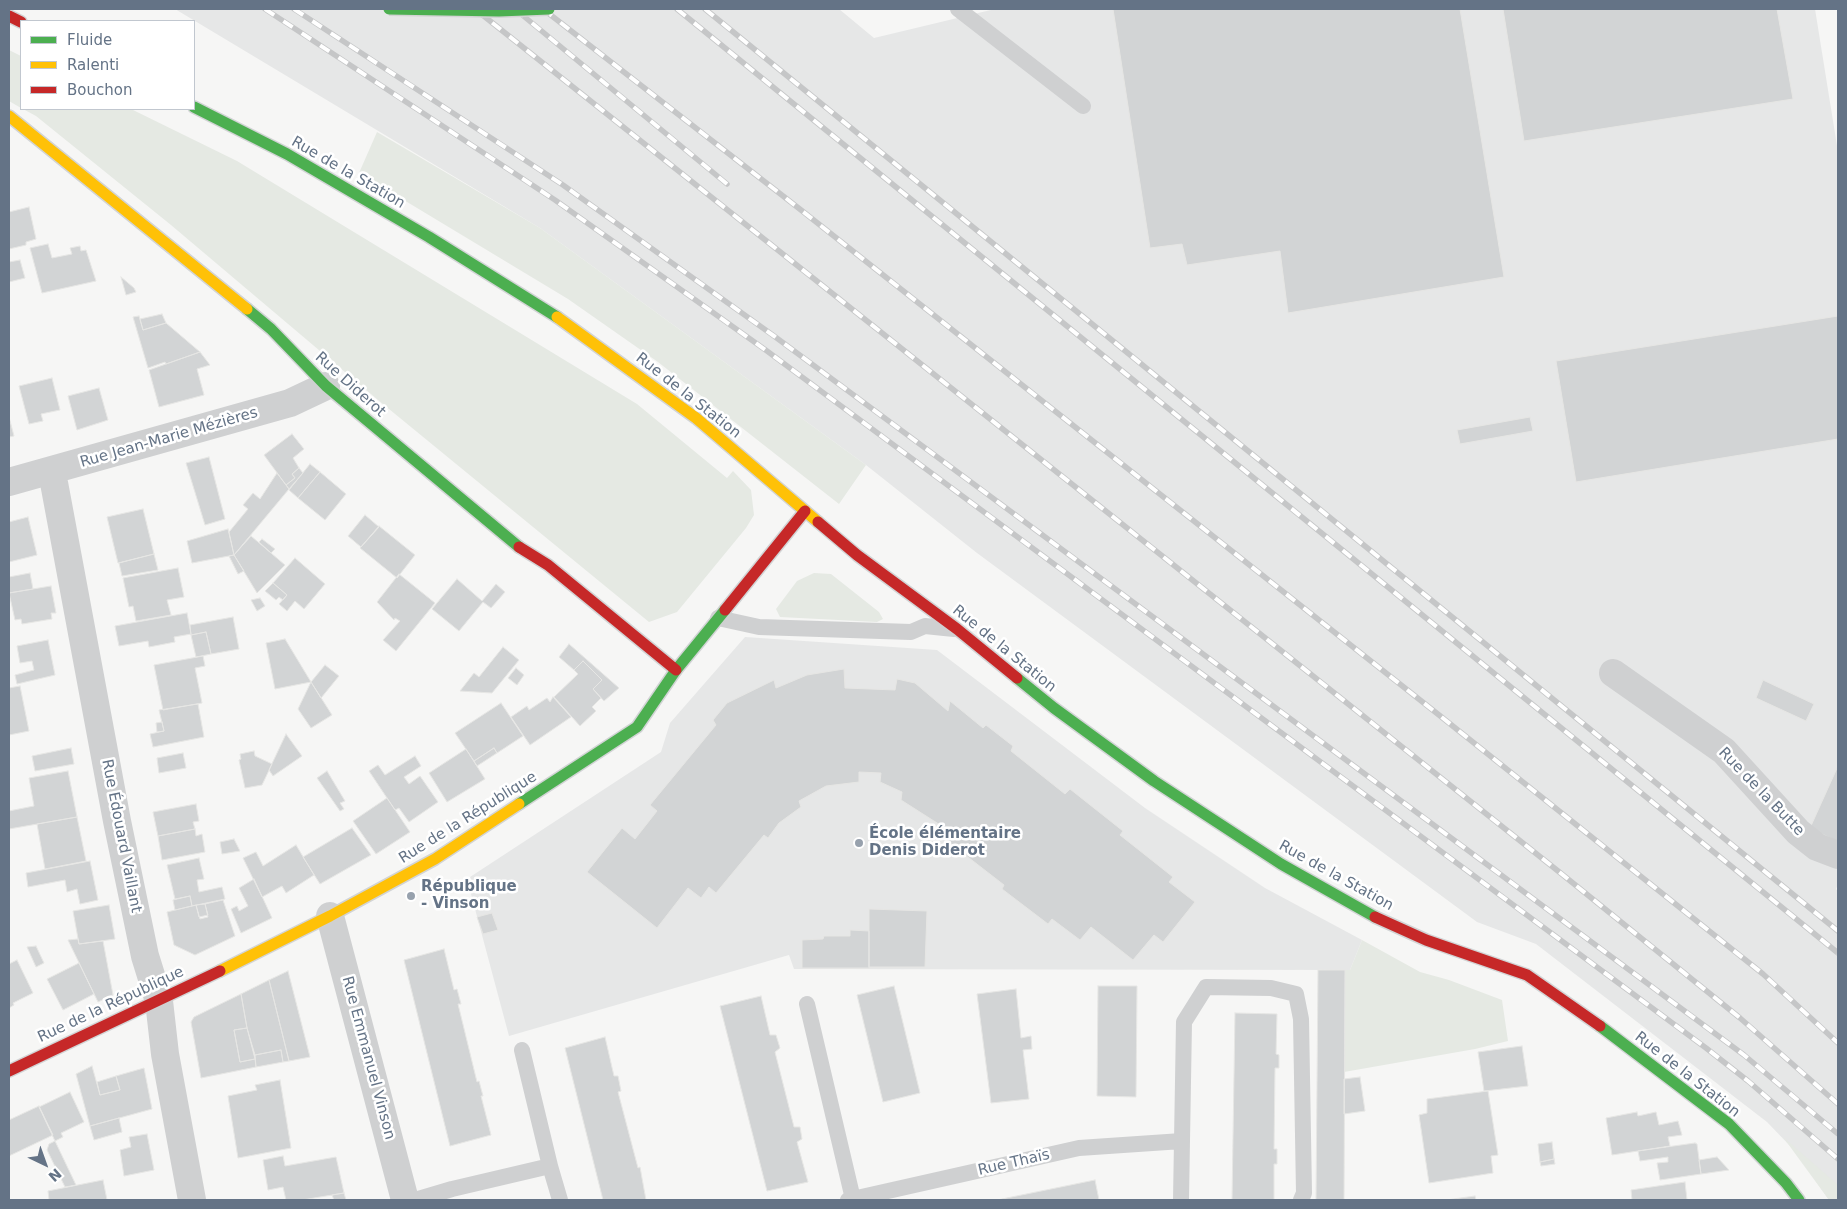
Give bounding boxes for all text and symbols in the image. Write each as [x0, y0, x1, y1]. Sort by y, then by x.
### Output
legend [20, 20, 195, 110]
text: Fluide [67, 31, 112, 49]
text: Ralenti [67, 56, 119, 74]
text: Bouchon [67, 81, 132, 99]
street label: Rue de la Station [288, 133, 408, 213]
street label: Rue Diderot [311, 349, 389, 421]
street label: Rue de la Station [632, 349, 744, 443]
street label: Rue Jean-Marie Mézières [78, 404, 260, 472]
street label: Rue de la Station [949, 602, 1059, 696]
street label: Rue de la Butte [1714, 744, 1808, 840]
street label: Rue Édouard Vaillant [97, 758, 145, 914]
street label: Rue de la République [396, 768, 540, 868]
place label: École élémentaire Denis Diderot [869, 825, 1021, 860]
marker: École élémentaire Denis Diderot [853, 837, 865, 849]
street label: Rue de la Station [1276, 837, 1396, 915]
place label: République - Vinson [421, 878, 517, 913]
marker: République - Vinson [405, 890, 417, 902]
street label: Rue de la République [35, 963, 187, 1047]
street label: Rue Emmanuel Vinson [338, 974, 398, 1142]
street label: Rue de la Station [1631, 1028, 1743, 1122]
north arrow [20, 1139, 70, 1189]
street label: Rue Thaïs [976, 1146, 1052, 1180]
text: N [45, 1165, 65, 1185]

